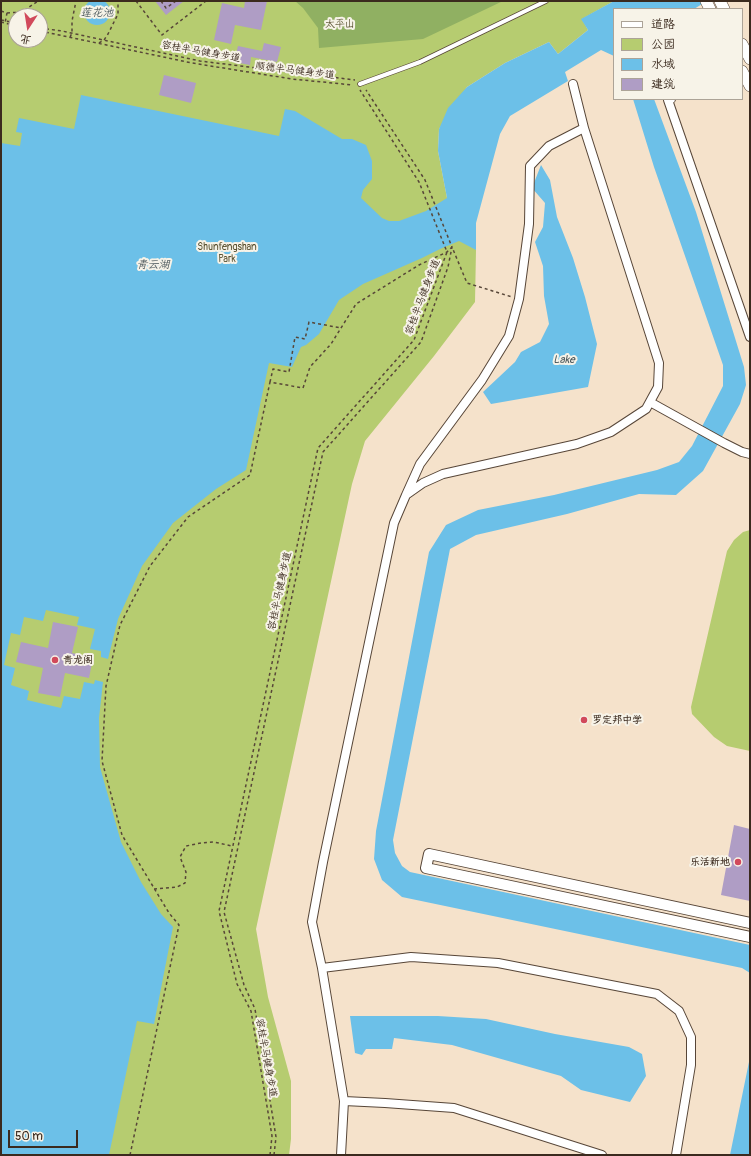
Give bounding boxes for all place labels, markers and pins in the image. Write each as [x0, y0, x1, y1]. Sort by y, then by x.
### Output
place label: 青龙阁 [63, 654, 93, 666]
marker: 青龙阁 [50, 655, 60, 665]
place label: 罗定邦中学 [592, 714, 642, 726]
marker: 罗定邦中学 [579, 715, 589, 725]
place label: 乐活新地 [690, 856, 730, 868]
marker: 乐活新地 [733, 857, 743, 867]

